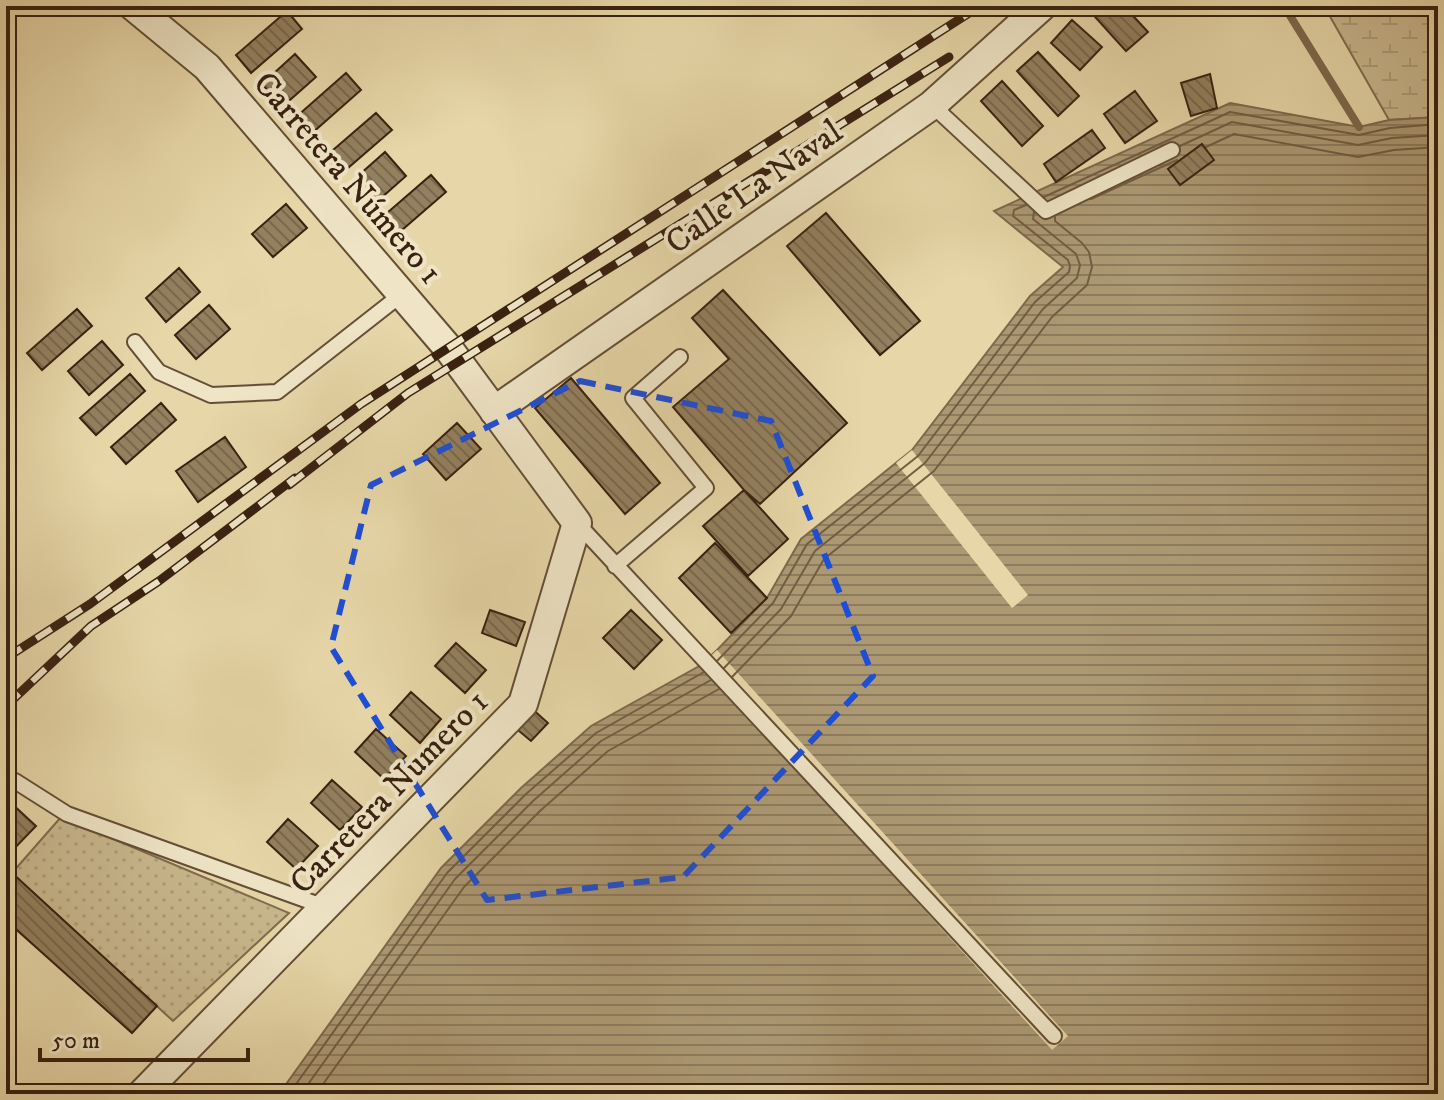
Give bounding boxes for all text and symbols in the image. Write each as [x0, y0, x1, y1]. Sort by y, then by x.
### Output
street label: Carretera Número 1 [244, 63, 451, 293]
street label: Calle La Naval [658, 111, 851, 264]
street label: Carretera Numero 1 [281, 681, 498, 903]
scale bar [40, 1012, 248, 1062]
text: 50 m [52, 1026, 100, 1056]

